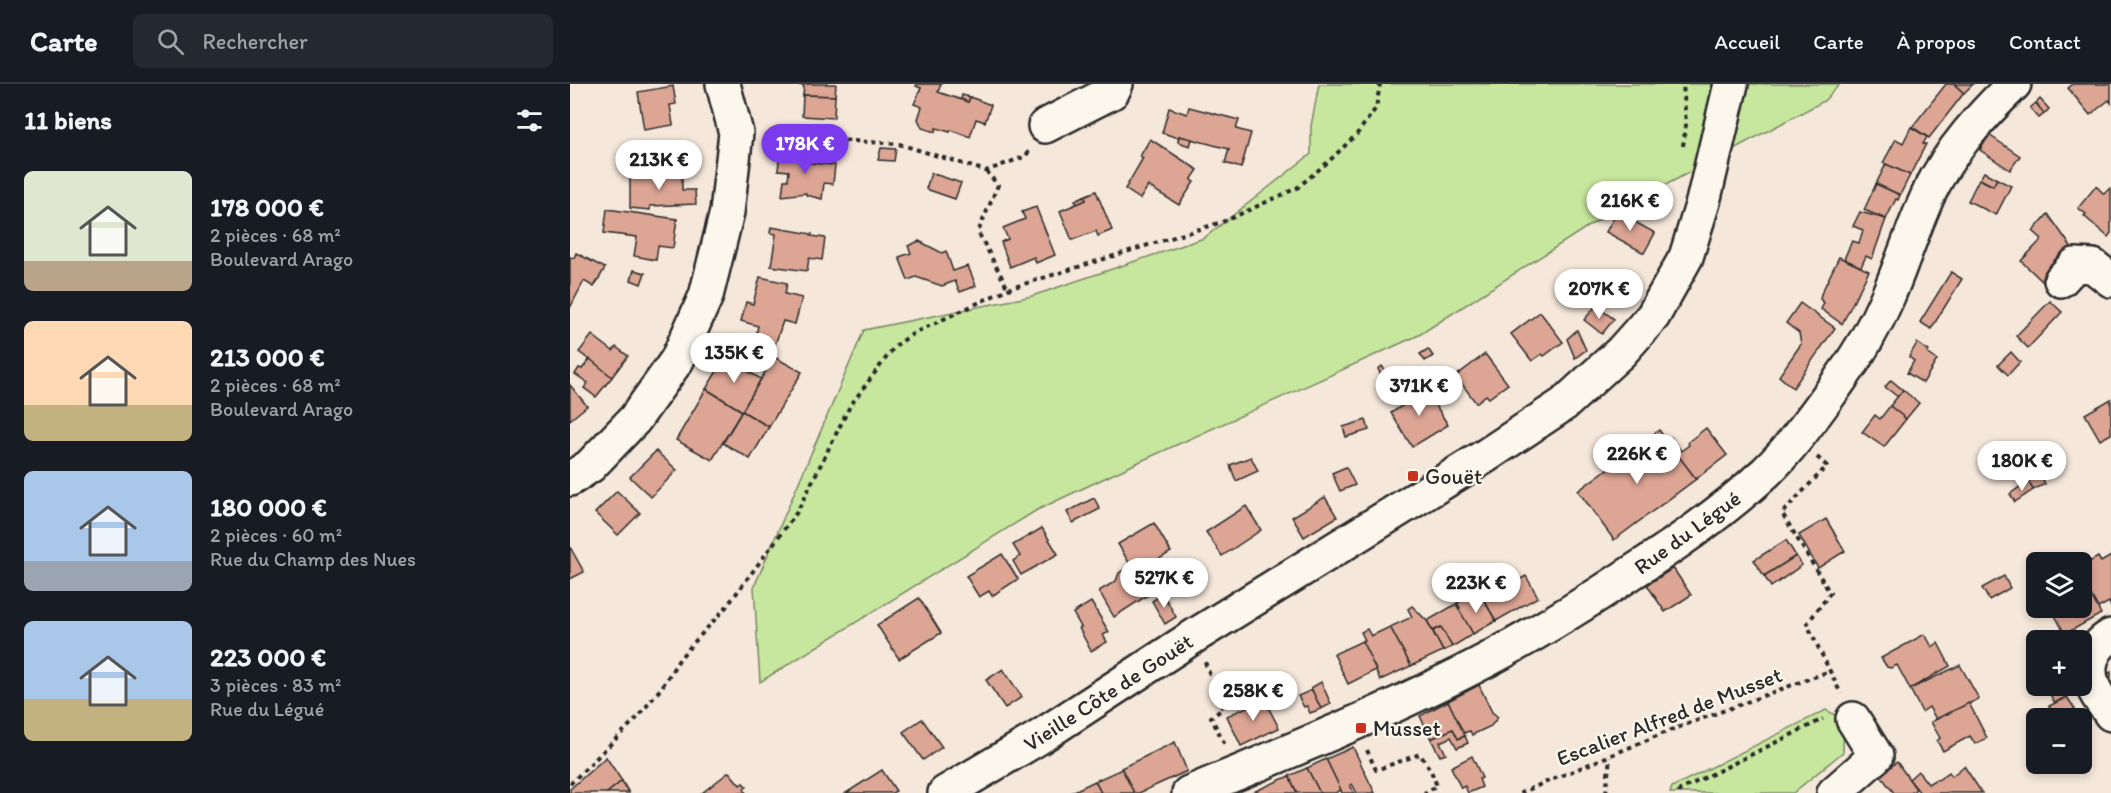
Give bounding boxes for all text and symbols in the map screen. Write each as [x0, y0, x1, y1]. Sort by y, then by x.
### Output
search box [133, 14, 553, 68]
text: Carte [30, 24, 97, 58]
icon: search [154, 25, 187, 58]
text: Rechercher [202, 28, 308, 55]
text: Accueil [1715, 29, 1780, 54]
text: Carte [1813, 29, 1864, 54]
text: À propos [1897, 29, 1976, 54]
text: Contact [2009, 29, 2081, 54]
text: 11 biens [24, 104, 112, 136]
icon: filters [513, 104, 546, 137]
pin: 178K € [756, 124, 854, 175]
text: 178K € [776, 131, 834, 155]
pin: 213K € [610, 140, 708, 191]
text: 213K € [629, 147, 689, 171]
pin: 216K € [1581, 181, 1679, 232]
text: 216K € [1600, 188, 1660, 212]
text: 178 000 € [210, 191, 324, 223]
icon: home [72, 195, 144, 267]
text: 2 pièces · 68 m² [210, 223, 341, 247]
text: Boulevard Arago [210, 247, 353, 271]
pin: 207K € [1550, 269, 1648, 320]
text: 207K € [1568, 276, 1630, 300]
pin: 135K € [685, 333, 783, 384]
text: 135K € [704, 340, 764, 364]
text: 213 000 € [210, 341, 325, 373]
icon: home [72, 345, 144, 417]
pin: 371K € [1370, 366, 1468, 417]
text: 2 pièces · 68 m² [210, 373, 341, 397]
text: 371K € [1390, 373, 1448, 397]
text: Boulevard Arago [210, 397, 353, 421]
pin: 226K € [1588, 434, 1686, 485]
text: 226K € [1607, 441, 1667, 465]
pin: 180K € [1973, 441, 2071, 492]
text: 180K € [1991, 448, 2053, 472]
place label: Gouët [1425, 463, 1482, 490]
marker: Gouët [1406, 469, 1420, 483]
street label: Rue du Légué [1629, 485, 1746, 580]
text: 180 000 € [210, 491, 327, 523]
icon: home [72, 495, 144, 567]
text: 2 pièces · 60 m² [210, 523, 342, 547]
text: Rue du Champ des Nues [210, 547, 416, 571]
map controls [2026, 552, 2092, 774]
button: layers [2026, 552, 2092, 618]
pin: 527K € [1115, 558, 1213, 609]
pin: 223K € [1427, 563, 1525, 614]
text: 527K € [1134, 565, 1194, 589]
text: 223K € [1446, 570, 1506, 594]
street label: Vieille Côte de Gouët [1019, 628, 1198, 757]
button: + [2026, 630, 2092, 696]
text: 223 000 € [210, 641, 326, 673]
icon: home [72, 645, 144, 717]
street label: Escalier Alfred de Musset [1553, 661, 1786, 772]
pin: 258K € [1204, 671, 1302, 722]
text: 3 pièces · 83 m² [210, 673, 341, 697]
text: 258K € [1223, 678, 1283, 702]
text: Rue du Légué [210, 697, 324, 721]
button: − [2026, 708, 2092, 774]
place label: Musset [1373, 715, 1441, 742]
marker: Musset [1354, 721, 1368, 735]

